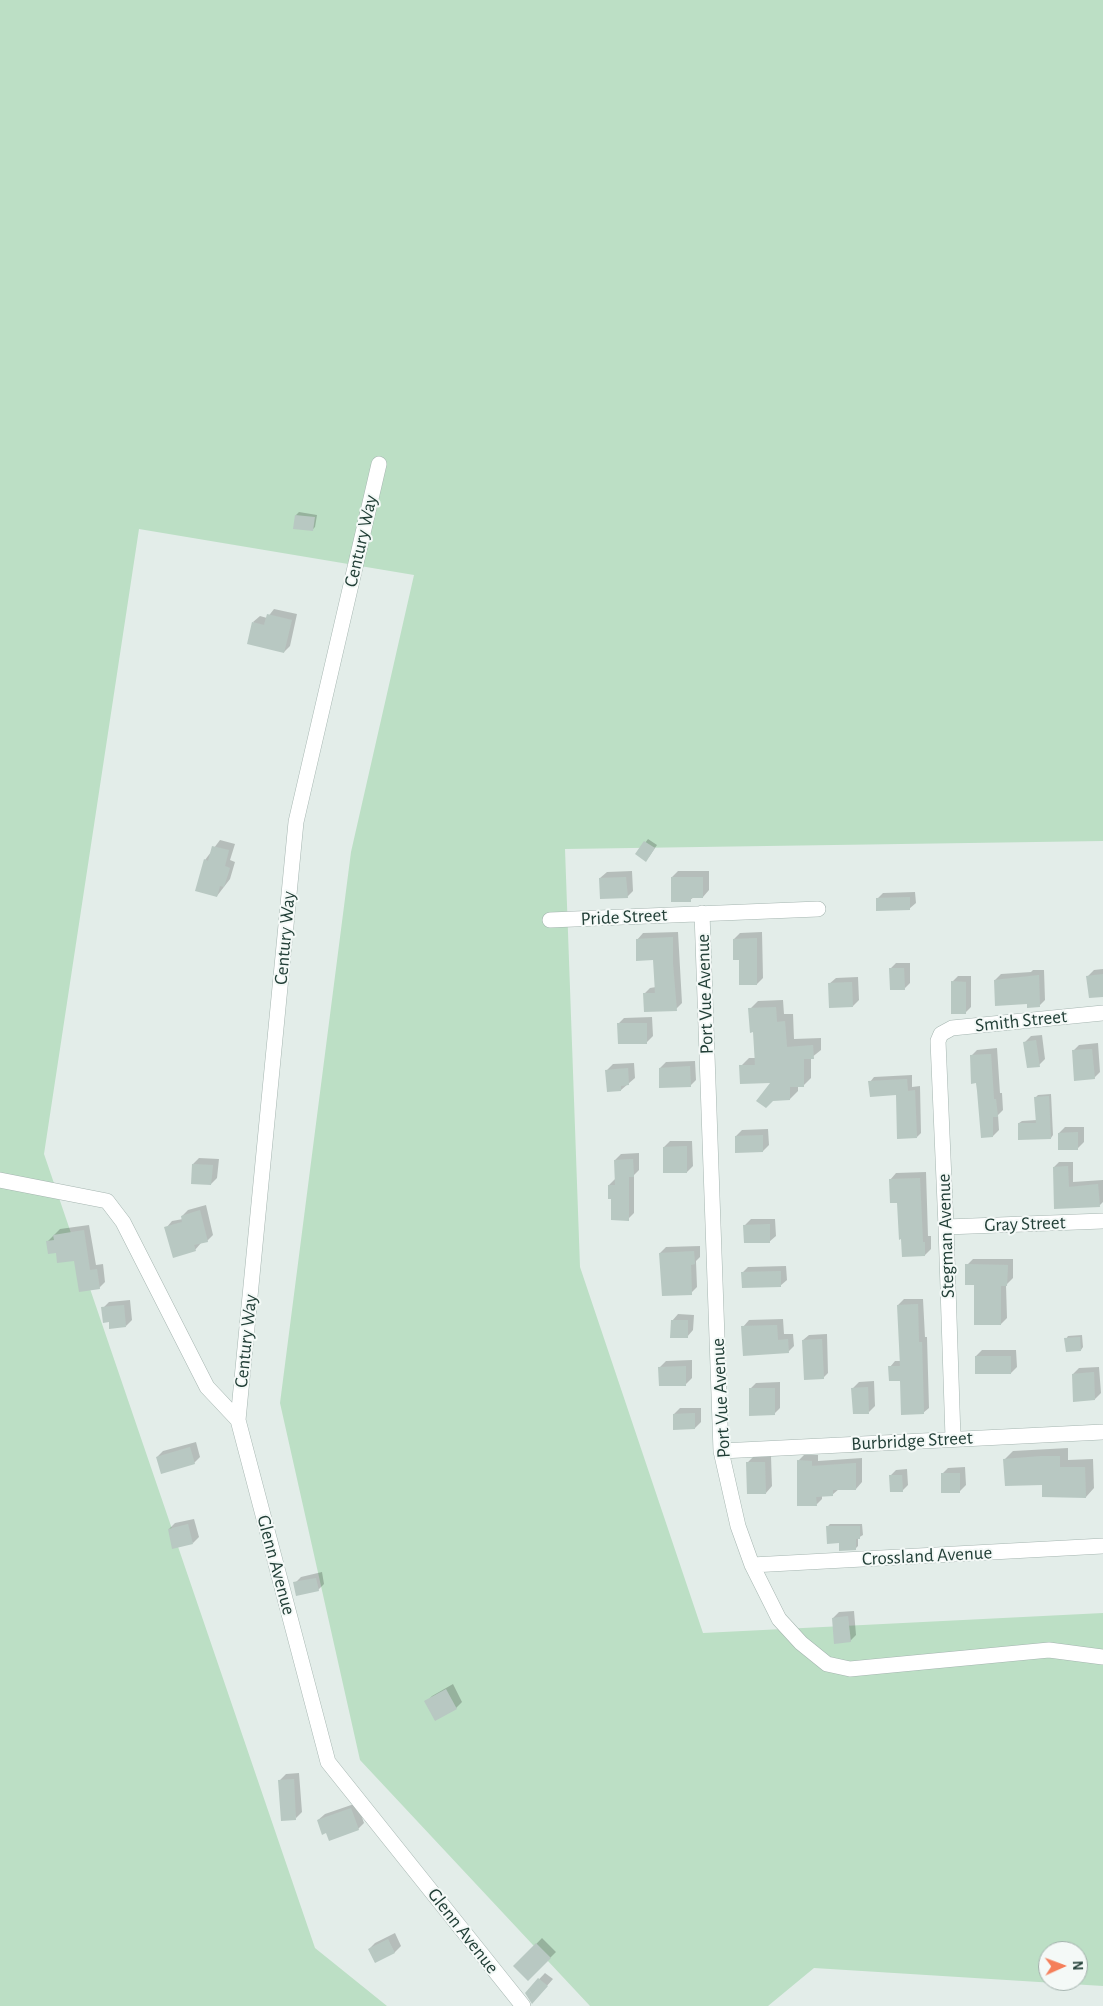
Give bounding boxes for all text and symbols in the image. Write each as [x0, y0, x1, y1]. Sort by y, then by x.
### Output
street label: Century Way [339, 493, 383, 589]
street label: Century Way [270, 890, 300, 986]
street label: Pride Street [580, 903, 668, 931]
street label: Port Vue Avenue [692, 934, 718, 1054]
street label: Smith Street [974, 1005, 1068, 1037]
street label: Stegman Avenue [932, 1173, 960, 1299]
street label: Gray Street [984, 1211, 1066, 1237]
street label: Century Way [230, 1293, 262, 1389]
street label: Port Vue Avenue [706, 1337, 736, 1459]
street label: Burbridge Street [851, 1426, 973, 1456]
street label: Glenn Avenue [252, 1512, 300, 1618]
street label: Crossland Avenue [861, 1541, 993, 1571]
street label: Glenn Avenue [422, 1884, 504, 1978]
north arrow [1038, 1941, 1088, 1991]
text: N [1070, 1960, 1084, 1971]

